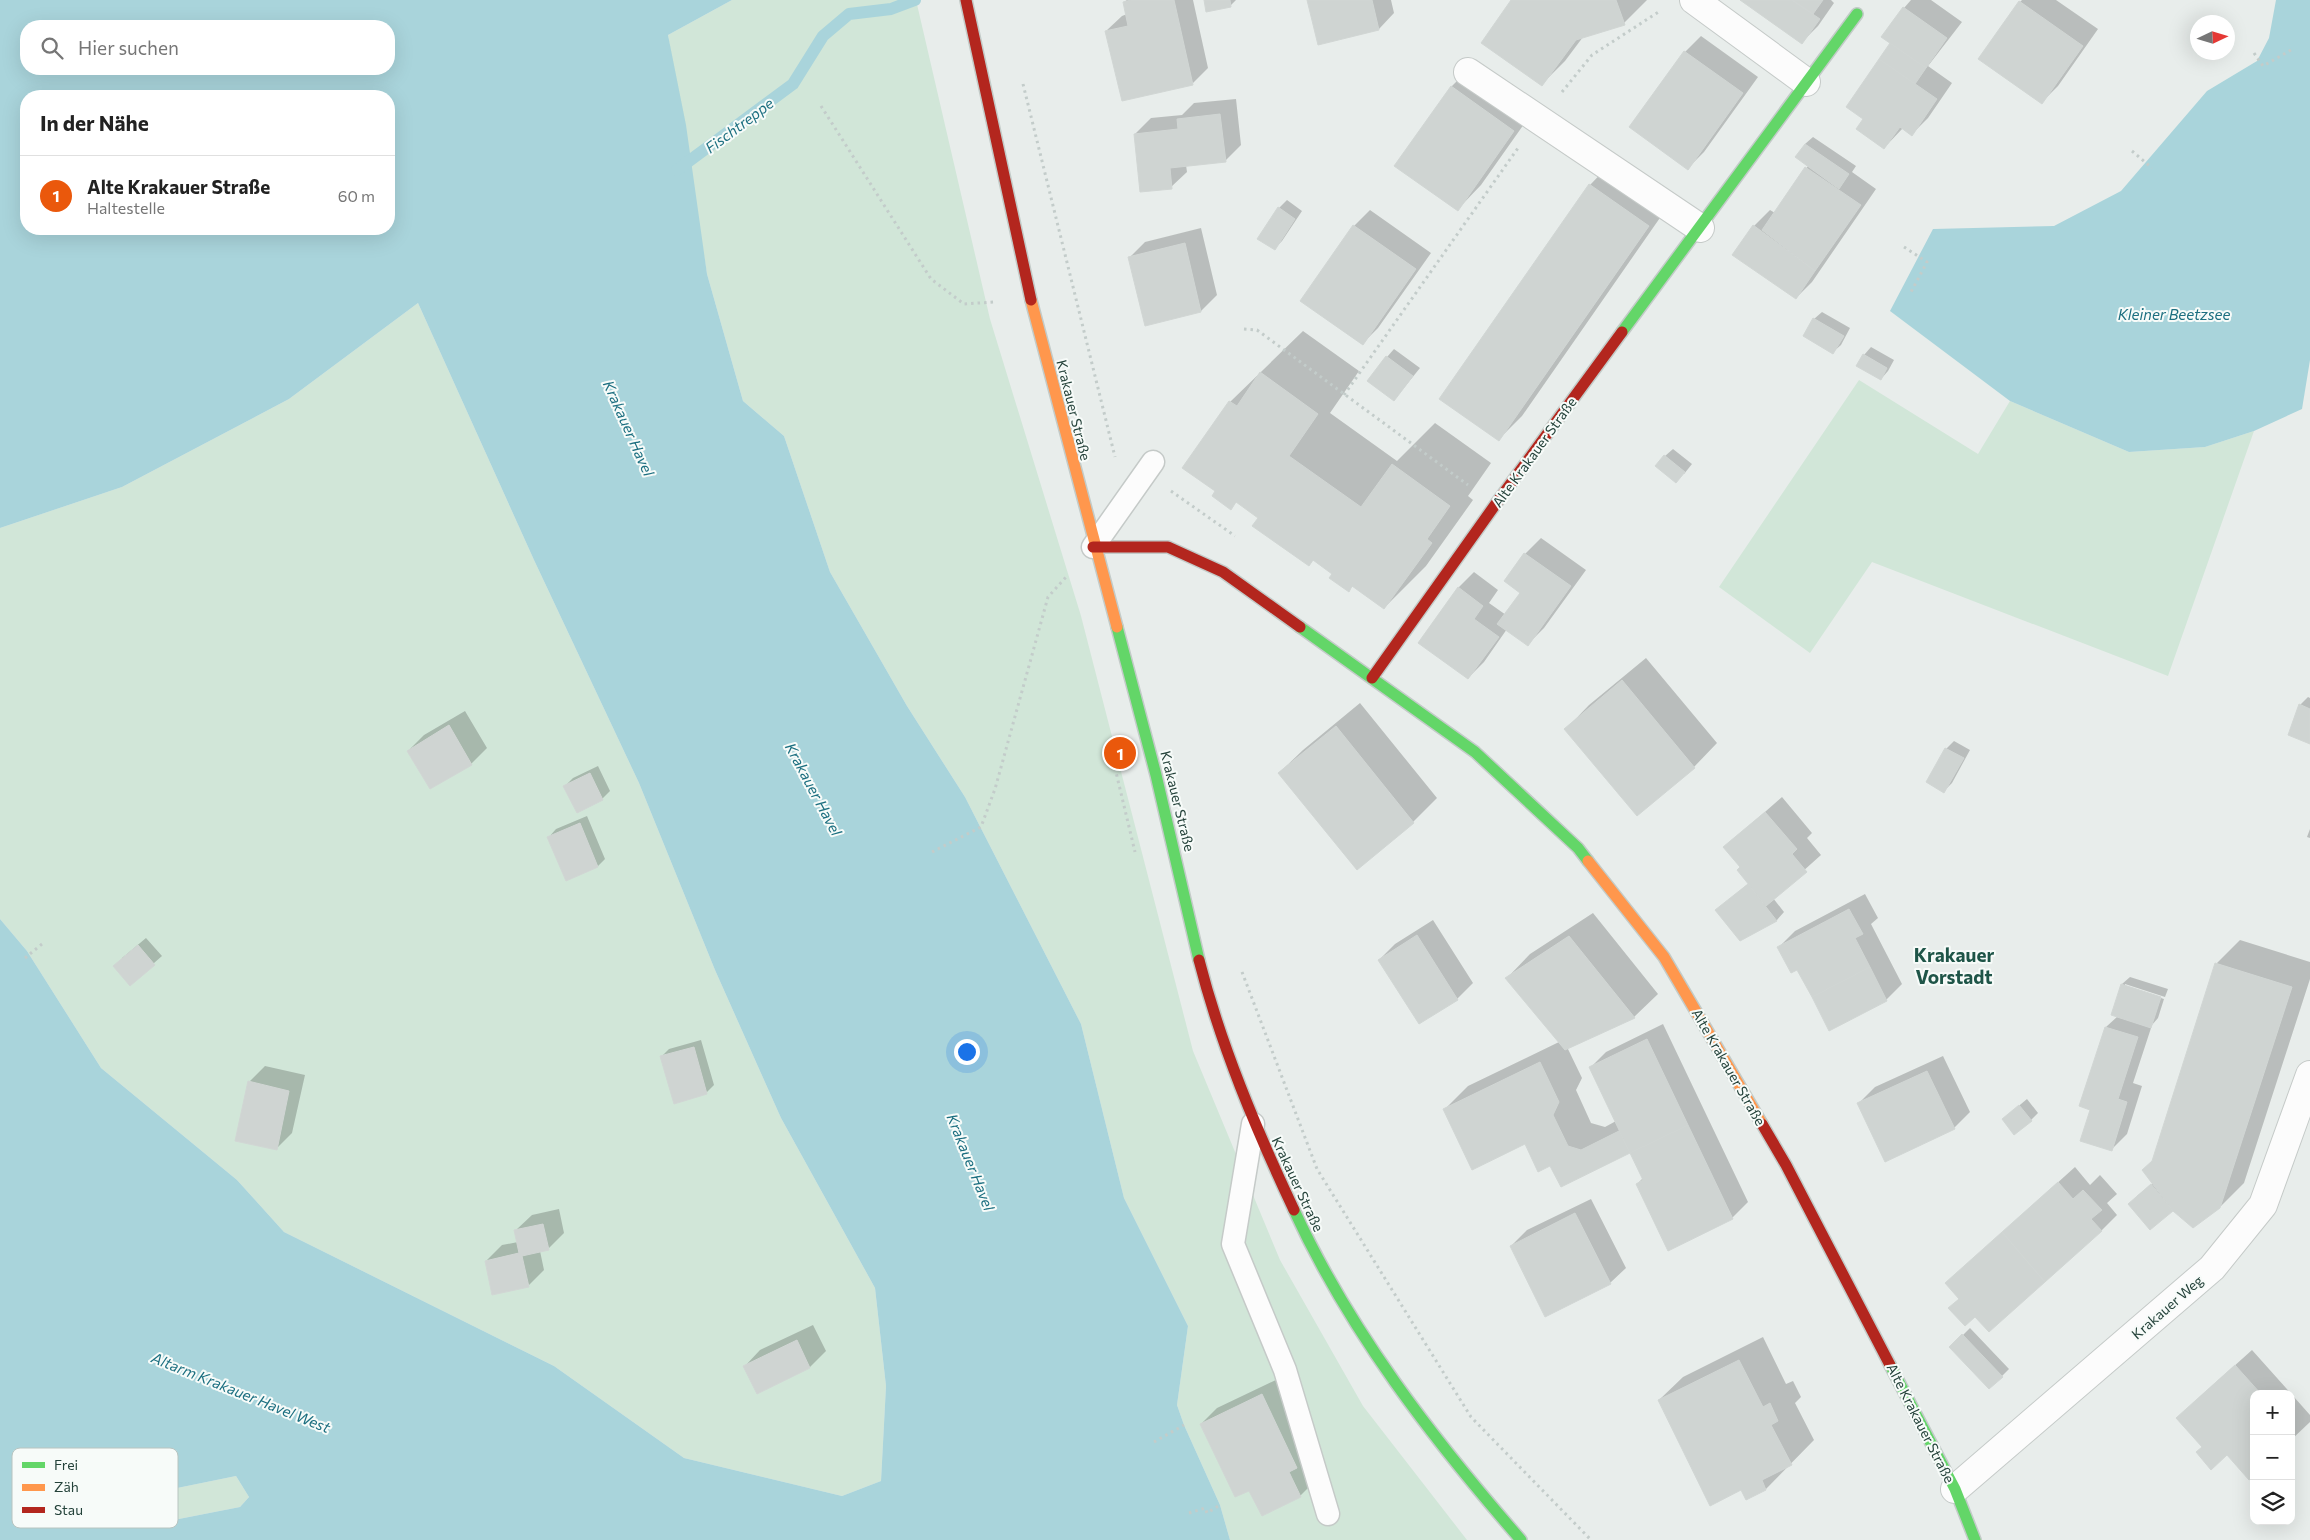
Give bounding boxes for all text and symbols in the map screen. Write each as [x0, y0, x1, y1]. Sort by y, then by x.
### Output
north arrow [2190, 15, 2235, 60]
search box [20, 20, 395, 75]
icon: search [38, 34, 66, 62]
text: Hier suchen [78, 36, 179, 59]
water label: Fischtreppe [701, 93, 777, 156]
text: In der Nähe [40, 110, 149, 135]
text: Alte Krakauer Straße [87, 175, 270, 198]
text: 1 [52, 186, 60, 205]
text: 60 m [338, 186, 375, 205]
text: Haltestelle [87, 198, 165, 217]
water label: Kleiner Beetzsee [2118, 305, 2230, 323]
street label: Krakauer Straße [1053, 358, 1095, 462]
water label: Krakauer Havel [600, 377, 659, 480]
street label: Alte Krakauer Straße [1488, 394, 1580, 510]
pin: 1 [1104, 734, 1136, 772]
water label: Krakauer Havel [782, 739, 847, 840]
street label: Krakauer Straße [1157, 749, 1199, 853]
district label: Krakauer Vorstadt [1914, 943, 1994, 988]
street label: Alte Krakauer Straße [1689, 1006, 1769, 1128]
your location [954, 1039, 980, 1065]
water label: Krakauer Havel [943, 1111, 999, 1214]
street label: Krakauer Straße [1269, 1134, 1327, 1234]
street label: Krakauer Weg [2128, 1271, 2206, 1343]
water label: Altarm Krakauer Havel West [148, 1347, 334, 1436]
street label: Alte Krakauer Straße [1883, 1360, 1959, 1486]
map controls [2250, 1390, 2295, 1525]
button: + [2250, 1390, 2295, 1435]
button: − [2250, 1435, 2295, 1480]
legend [12, 1448, 178, 1528]
text: Frei [54, 1456, 78, 1473]
text: Zäh [54, 1478, 79, 1495]
button: layers [2250, 1480, 2295, 1525]
text: Stau [54, 1501, 83, 1518]

